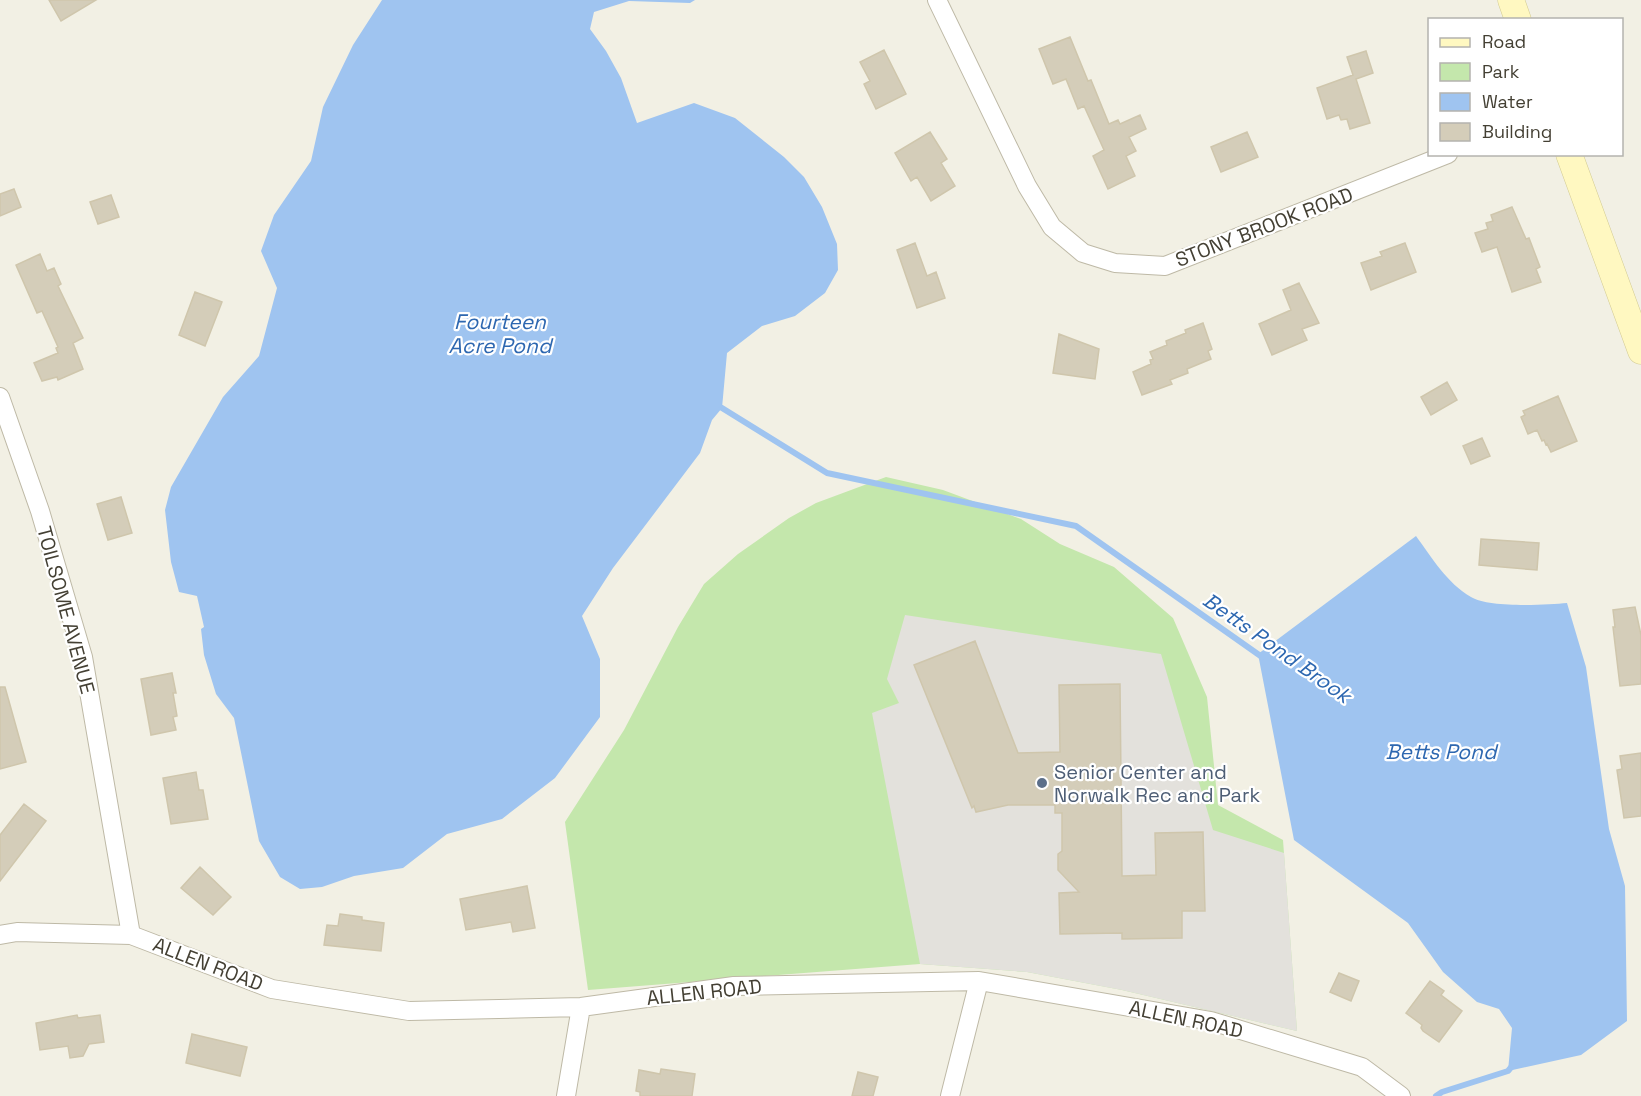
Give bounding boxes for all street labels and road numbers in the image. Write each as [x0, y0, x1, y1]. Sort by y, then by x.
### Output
street label: STONY BROOK ROAD [1172, 181, 1356, 273]
street label: TOILSOME AVENUE [31, 523, 101, 697]
street label: ALLEN ROAD [149, 931, 267, 997]
street label: ALLEN ROAD [645, 973, 763, 1011]
street label: ALLEN ROAD [1127, 994, 1245, 1044]

